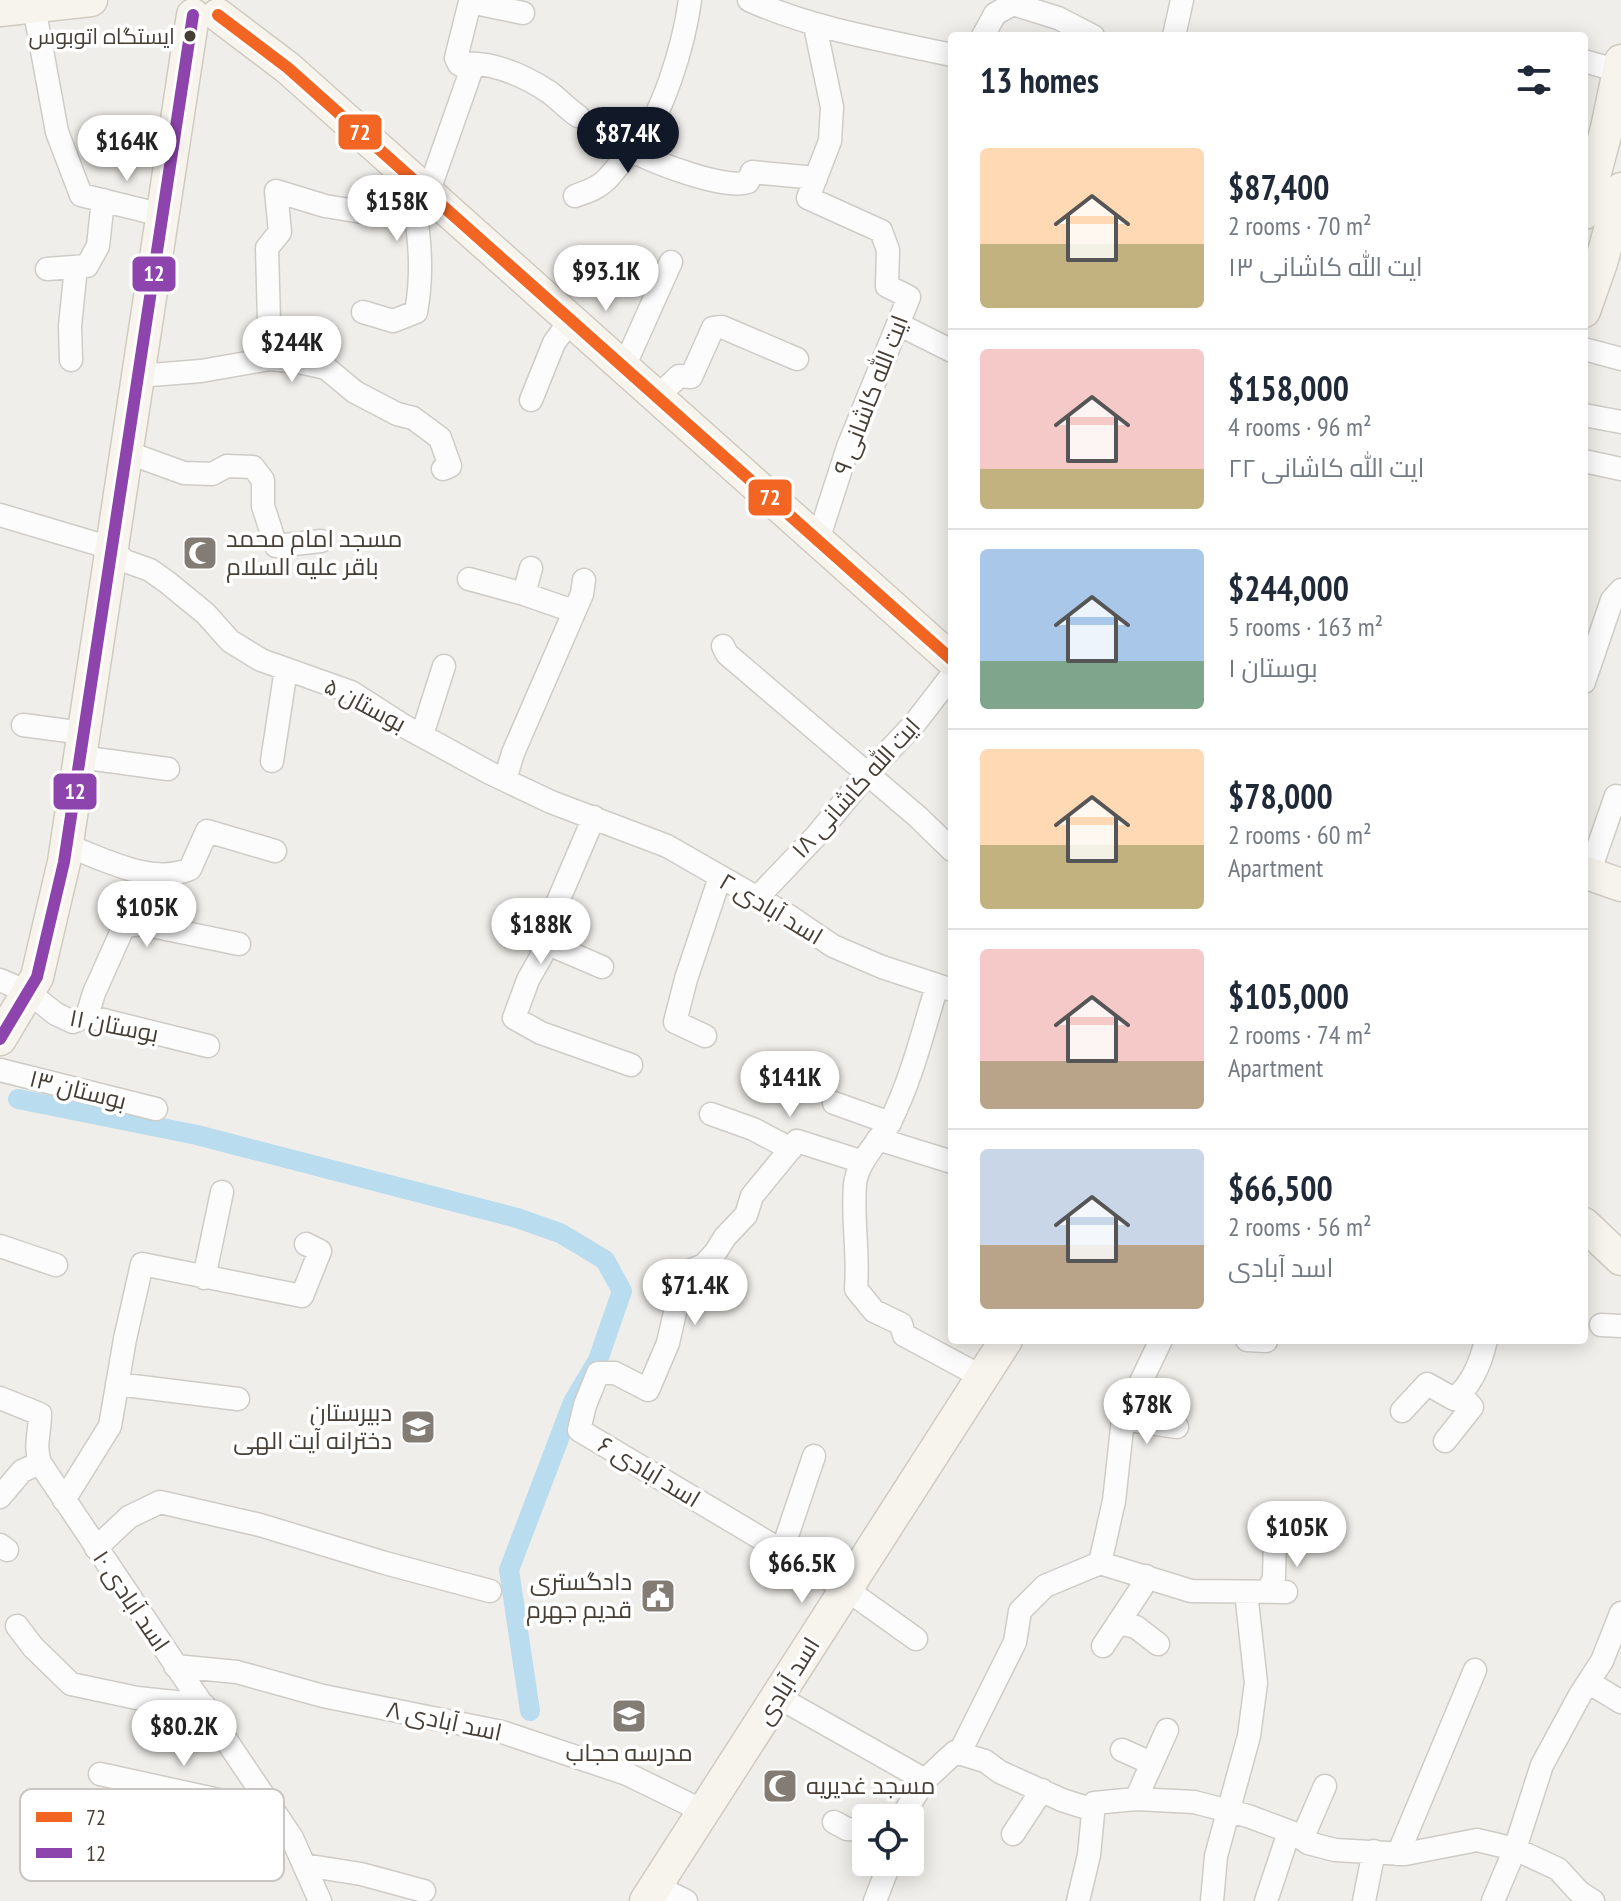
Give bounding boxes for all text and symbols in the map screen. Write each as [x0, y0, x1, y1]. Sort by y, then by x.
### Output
place label: ایستگاه اتوبوس [29, 22, 175, 50]
marker: ایستگاه اتوبوس [182, 28, 198, 44]
text: 13 homes [980, 58, 1099, 102]
icon: filters [1512, 58, 1556, 102]
pin: $87.4K [563, 107, 693, 175]
line badge: 72 [337, 113, 383, 151]
pin: $164K [71, 115, 183, 183]
text: $87.4K [595, 116, 661, 149]
text: 72 [349, 118, 371, 146]
text: $164K [95, 124, 159, 157]
text: $87,400 [1228, 165, 1329, 209]
pin: $158K [341, 175, 453, 243]
icon: home [1044, 180, 1140, 276]
text: $158K [365, 184, 429, 217]
text: 2 rooms · 70 m² [1228, 209, 1372, 242]
pin: $93.1K [541, 245, 671, 313]
text: ایت الله کاشانی ۱۳ [1228, 250, 1423, 283]
text: $93.1K [572, 254, 640, 287]
line badge: 12 [131, 255, 177, 293]
text: 12 [143, 259, 165, 287]
street label: ایت الله کاشانی ۹ [826, 311, 915, 479]
pin: $244K [236, 316, 348, 384]
text: $244K [260, 325, 324, 358]
text: $158,000 [1228, 366, 1349, 410]
icon: home [1044, 381, 1140, 477]
text: 4 rooms · 96 m² [1228, 410, 1372, 443]
text: ایت الله کاشانی ۲۲ [1228, 451, 1425, 484]
line badge: 72 [747, 478, 793, 517]
text: 72 [759, 483, 781, 511]
place label: مسجد امام محمد باقر علیه السلام [226, 523, 402, 583]
mosque icon: مسجد امام محمد باقر علیه السلام [181, 534, 219, 572]
text: $244,000 [1228, 566, 1349, 610]
icon: home [1044, 581, 1140, 677]
text: 5 rooms · 163 m² [1228, 610, 1383, 643]
text: بوستان ۱ [1228, 651, 1318, 684]
street label: بوستان ۵ [319, 670, 412, 739]
street label: ایت الله کاشانی ۱۸ [784, 711, 927, 864]
line badge: 12 [52, 772, 98, 811]
text: $78,000 [1228, 774, 1333, 818]
text: 12 [64, 777, 86, 805]
icon: home [1044, 781, 1140, 877]
text: 2 rooms · 60 m² [1228, 818, 1372, 851]
text: Apartment [1228, 851, 1323, 884]
street label: اسد آبادی ۲ [714, 866, 829, 951]
pin: $105K [91, 881, 203, 949]
text: $105K [115, 890, 179, 923]
pin: $188K [485, 898, 597, 966]
text: $188K [509, 907, 573, 940]
text: $105,000 [1228, 974, 1349, 1018]
icon: home [1044, 981, 1140, 1077]
street label: بوستان ۱۱ [67, 1002, 161, 1049]
text: 2 rooms · 74 m² [1228, 1018, 1372, 1051]
pin: $141K [734, 1051, 846, 1119]
text: Apartment [1228, 1051, 1323, 1084]
text: $141K [758, 1060, 822, 1093]
street label: بوستان ۱۳ [26, 1063, 130, 1117]
text: $66,500 [1228, 1166, 1333, 1210]
icon: home [1044, 1181, 1140, 1277]
text: 2 rooms · 56 m² [1228, 1210, 1372, 1243]
text: اسد آبادی [1228, 1251, 1333, 1284]
pin: $71.4K [630, 1259, 760, 1327]
text: $71.4K [661, 1268, 729, 1301]
pin: $78K [1100, 1378, 1194, 1446]
text: $78K [1122, 1387, 1172, 1420]
place label: دبیرستان دخترانه آیت الهی [233, 1397, 392, 1456]
school or university icon: دبیرستان دخترانه آیت الهی [399, 1408, 437, 1446]
street label: اسد آبادی ۶ [592, 1429, 706, 1514]
pin: $105K [1241, 1501, 1353, 1569]
text: $105K [1265, 1510, 1329, 1543]
pin: $66.5K [737, 1537, 867, 1605]
street label: اسد آبادی ۱۰ [86, 1544, 177, 1657]
text: $66.5K [768, 1546, 836, 1579]
place label: دادگستری قدیم جهرم [526, 1566, 632, 1626]
public building icon: دادگستری قدیم جهرم [639, 1577, 677, 1615]
street label: اسد آبادی [749, 1631, 826, 1730]
street label: اسد آبادی ۸ [383, 1693, 505, 1748]
school or university icon: مدرسه حجاب [610, 1697, 648, 1735]
pin: $80.2K [119, 1700, 249, 1768]
text: $80.2K [150, 1709, 218, 1742]
place label: مدرسه حجاب [565, 1737, 693, 1768]
mosque icon: مسجد غدیریه [761, 1767, 799, 1805]
place label: مسجد غدیریه [806, 1770, 935, 1801]
legend [20, 1789, 284, 1881]
text: 72 [86, 1803, 106, 1831]
map controls [852, 1804, 924, 1876]
button: locate [852, 1804, 924, 1876]
text: 12 [86, 1839, 106, 1867]

